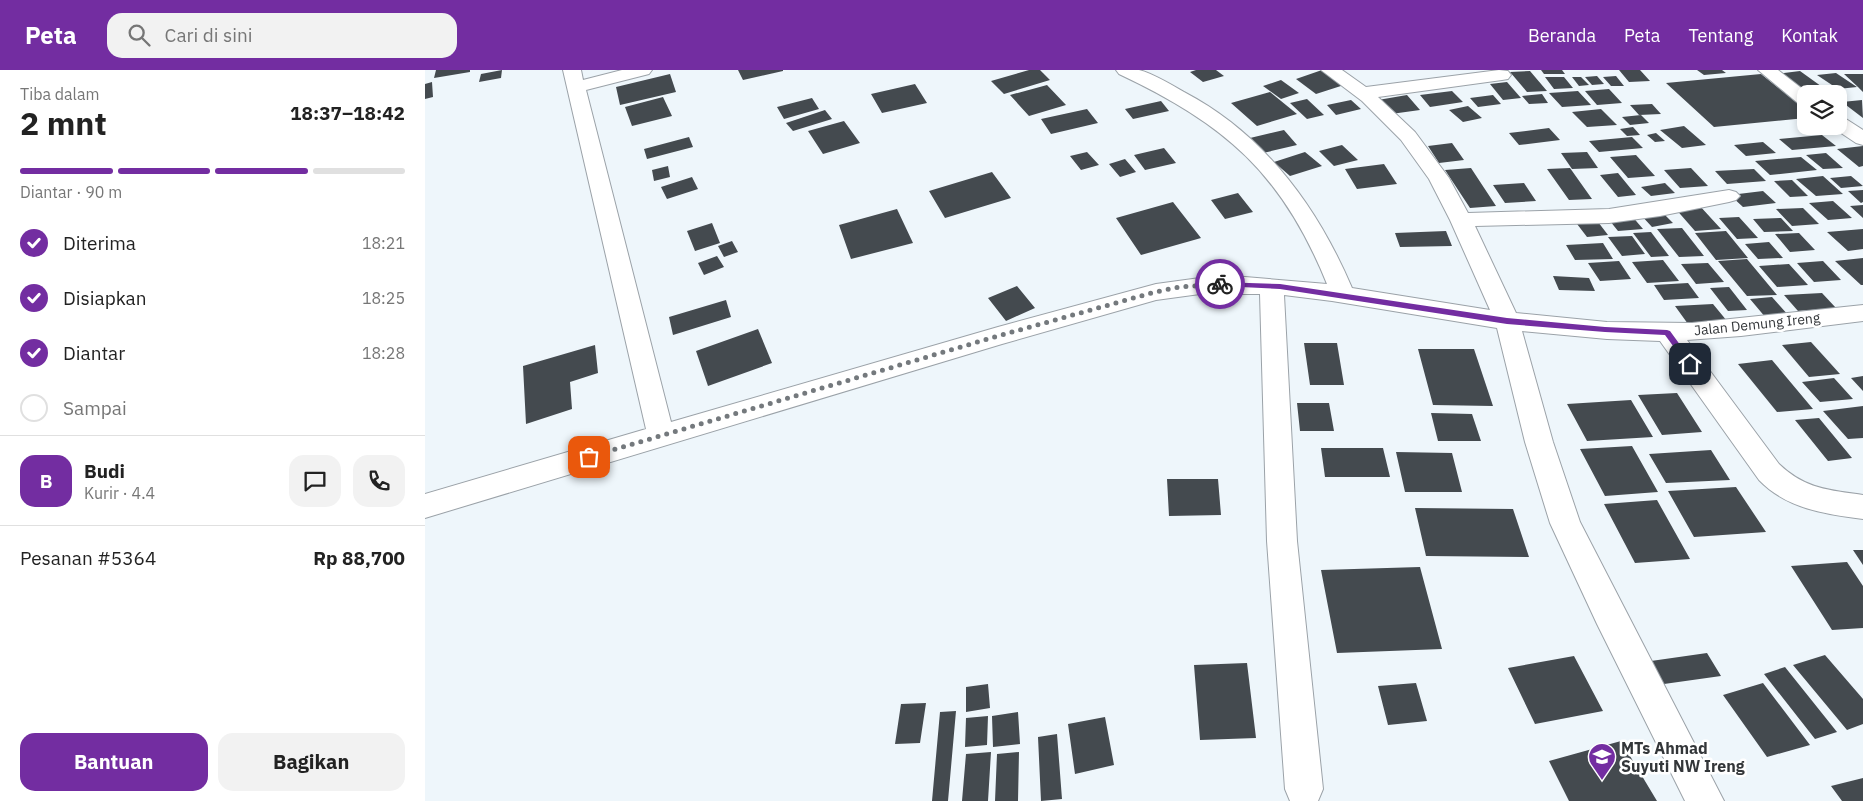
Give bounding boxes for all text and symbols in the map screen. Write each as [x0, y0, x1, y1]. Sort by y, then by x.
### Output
search box [107, 13, 457, 58]
text: Peta [25, 19, 77, 51]
icon: search [125, 21, 153, 49]
text: Cari di sini [165, 23, 253, 47]
text: Beranda [1528, 24, 1596, 47]
text: Peta [1624, 24, 1660, 47]
text: Tentang [1688, 24, 1753, 47]
text: Kontak [1781, 24, 1838, 47]
text: Tiba dalam [20, 84, 99, 104]
map controls [1797, 85, 1847, 135]
button: layers [1797, 85, 1847, 135]
text: 18:37–18:42 [290, 101, 405, 125]
text: 2 mnt [20, 102, 107, 144]
text: Diantar · 90 m [20, 182, 122, 202]
icon: check [20, 229, 48, 257]
text: Diterima [63, 231, 136, 255]
text: 18:21 [362, 233, 405, 253]
courier [1195, 259, 1245, 309]
icon: bike [1206, 270, 1234, 298]
icon: check [20, 284, 48, 312]
text: Disiapkan [63, 286, 147, 310]
text: 18:25 [362, 288, 405, 308]
street label: Jalan Demung Ireng [1693, 308, 1822, 340]
icon: check [20, 339, 48, 367]
text: Diantar [63, 341, 125, 365]
text: 18:28 [362, 343, 405, 363]
pin [1669, 343, 1711, 385]
icon: home [1676, 350, 1704, 378]
text: Sampai [63, 396, 127, 420]
pin [568, 436, 610, 478]
icon: bag [575, 443, 603, 471]
button: chat [289, 455, 341, 507]
button: phone [353, 455, 405, 507]
text: Budi [84, 459, 125, 483]
text: B [40, 469, 52, 493]
text: Kurir · 4.4 [84, 483, 155, 503]
text: Pesanan #5364 [20, 546, 156, 570]
text: Rp 88,700 [313, 546, 405, 570]
button: Bantuan [20, 733, 208, 791]
button: Bagikan [218, 733, 405, 791]
place label: MTs Ahmad Suyuti NW Ireng [1621, 738, 1745, 776]
school or university icon: MTs Ahmad Suyuti NW Ireng [1587, 742, 1617, 781]

